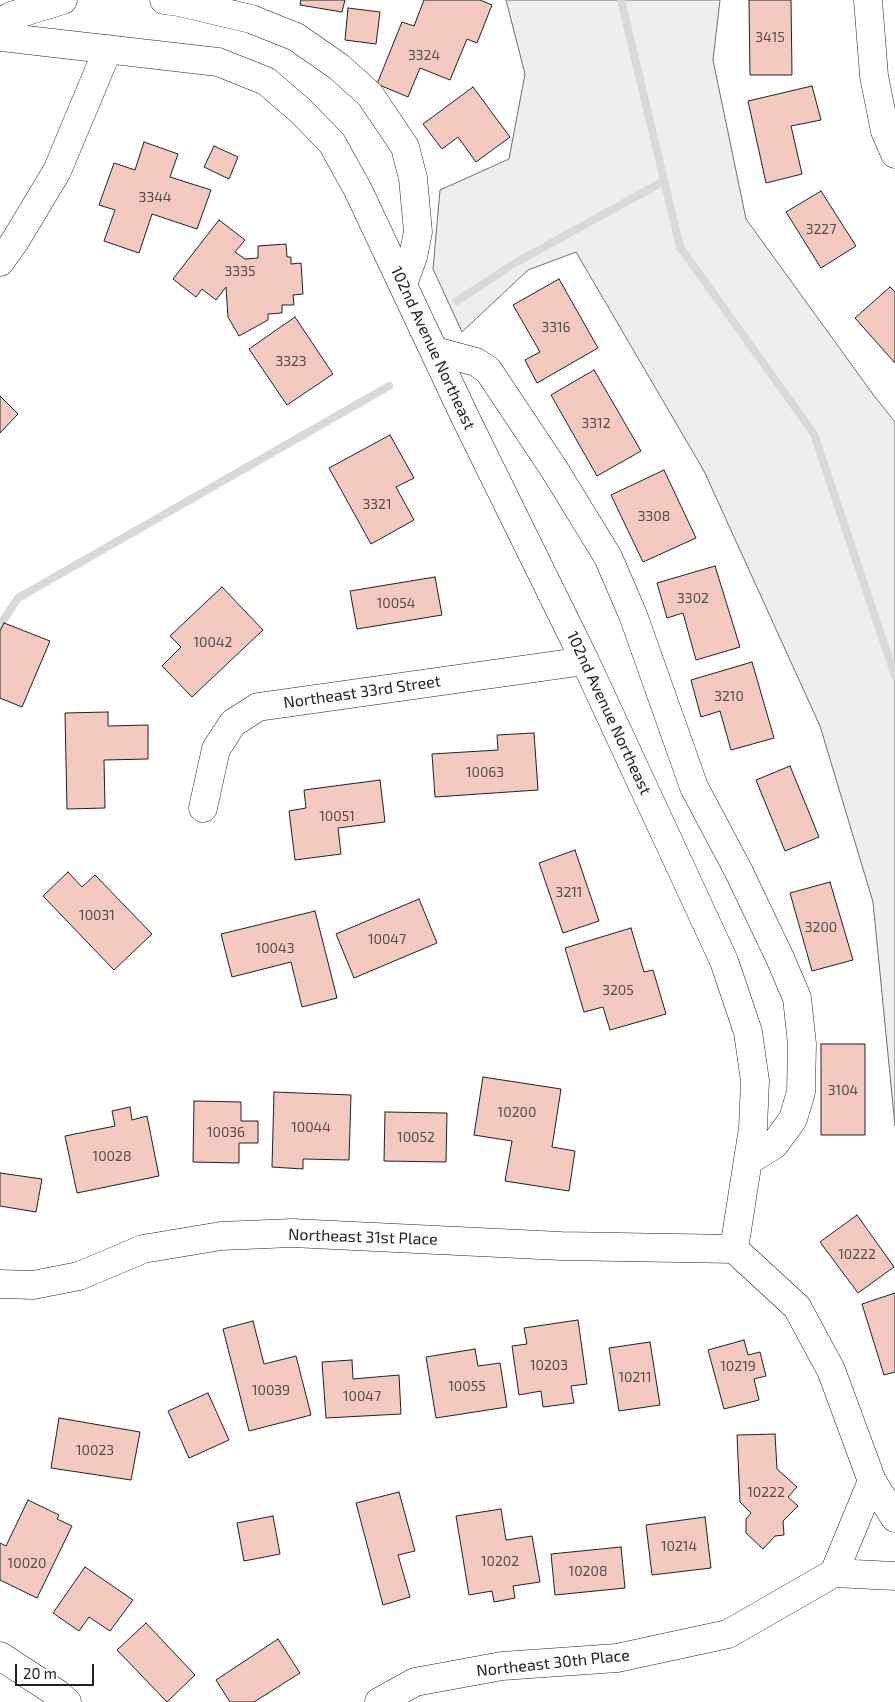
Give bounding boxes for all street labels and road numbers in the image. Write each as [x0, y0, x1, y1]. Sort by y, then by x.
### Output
street label: 102nd Avenue Northeast [387, 263, 479, 433]
street label: 102nd Avenue Northeast [563, 628, 655, 798]
street label: Northeast 33rd Street [282, 671, 442, 713]
street label: Northeast 31st Place [288, 1225, 438, 1249]
street label: Northeast 30th Place [475, 1645, 631, 1681]

